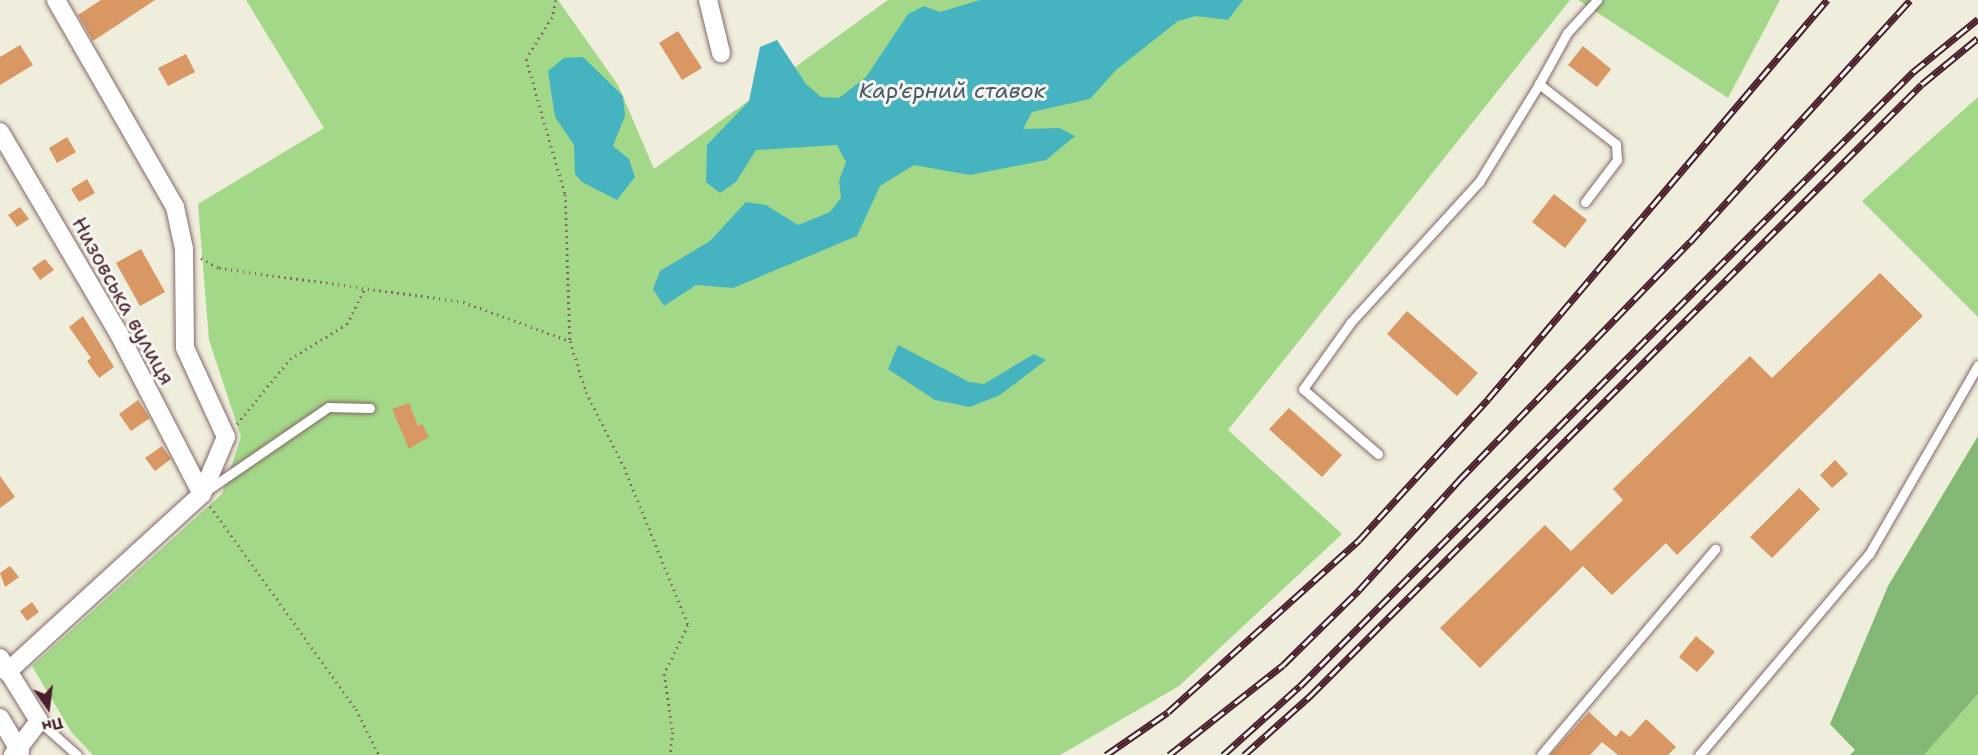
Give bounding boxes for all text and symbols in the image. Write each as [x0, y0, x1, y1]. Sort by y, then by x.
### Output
water label: Кар'єрний ставок [859, 78, 1045, 104]
street label: Низовська вулиця [66, 213, 180, 389]
north arrow [18, 677, 78, 737]
text: Пн [40, 712, 65, 738]

